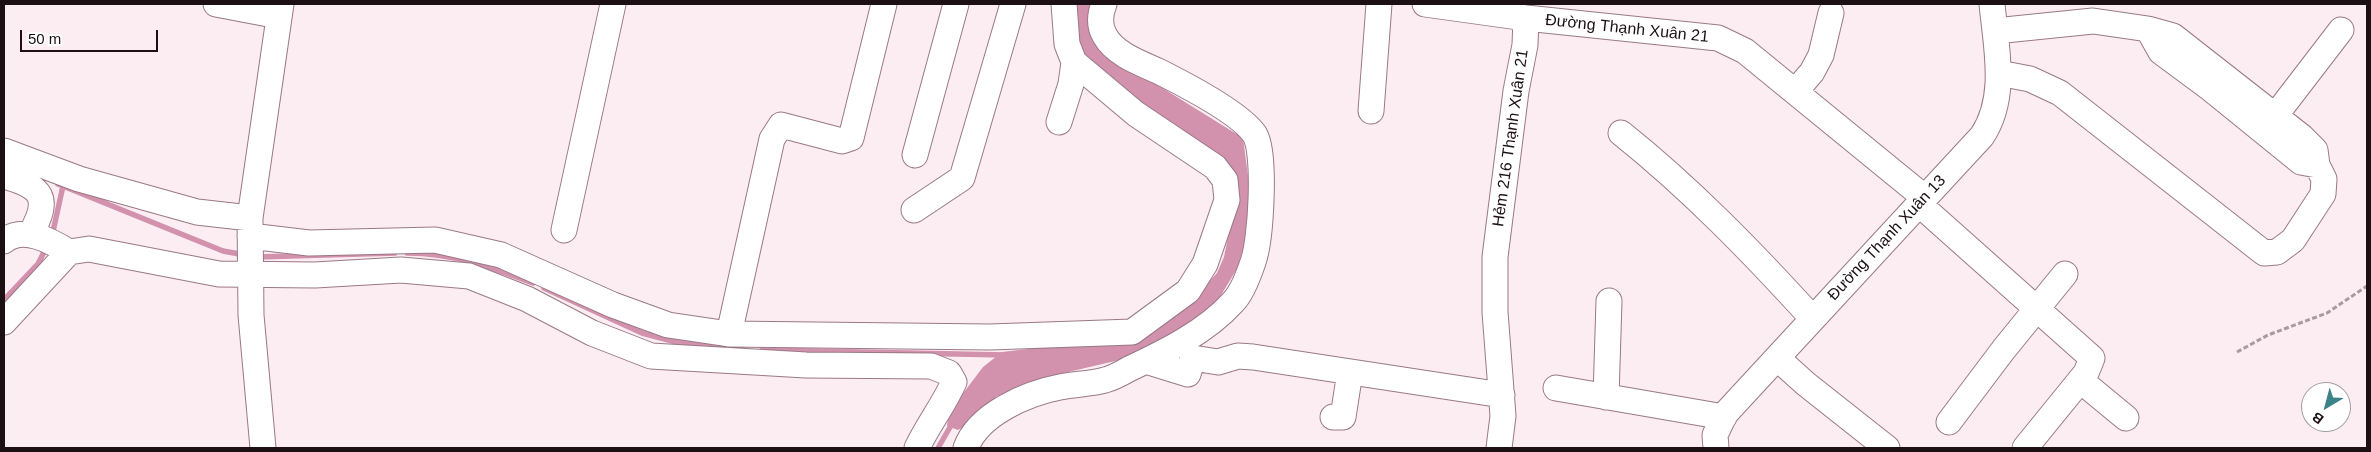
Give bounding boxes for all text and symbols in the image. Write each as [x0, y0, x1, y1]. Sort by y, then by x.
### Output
street label: Đường Thạnh Xuân 21 [1544, 11, 1710, 47]
scale bar [22, 20, 160, 52]
text: 50 m [28, 30, 61, 47]
street label: Hẻm 216 Thạnh Xuân 21 [1489, 48, 1533, 228]
street label: Đường Thạnh Xuân 13 [1824, 171, 1950, 305]
north arrow [2301, 382, 2351, 432]
text: B [2309, 409, 2326, 428]

